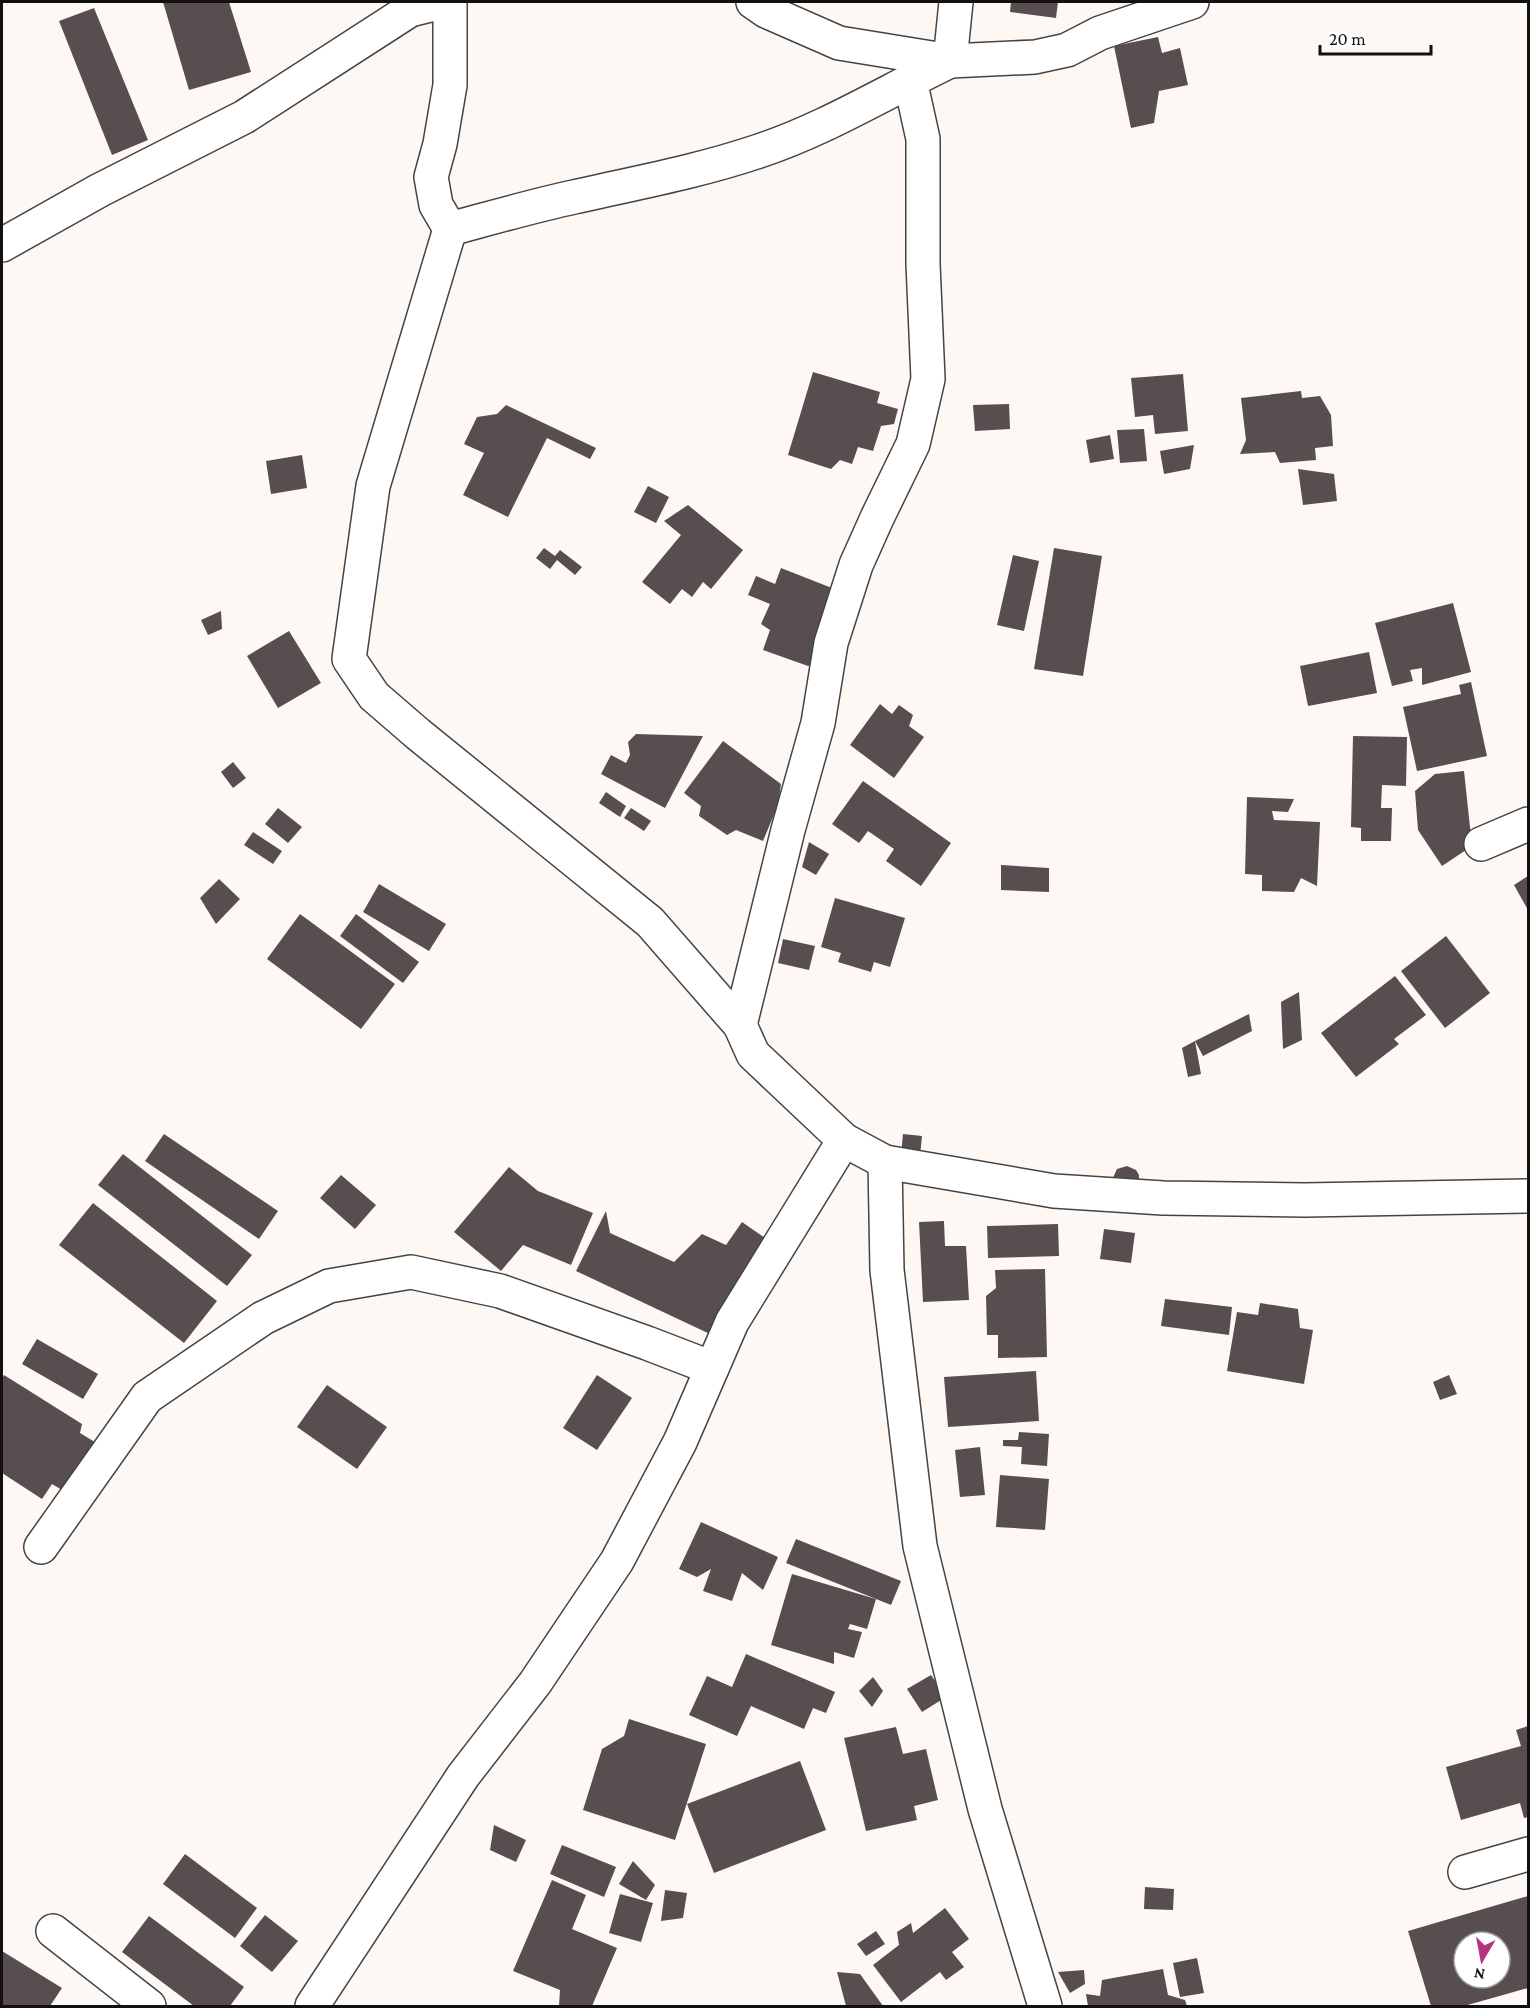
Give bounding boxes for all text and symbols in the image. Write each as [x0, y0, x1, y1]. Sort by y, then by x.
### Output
scale bar [1320, 18, 1431, 56]
text: 20 m [1329, 29, 1366, 49]
north arrow [1452, 1930, 1512, 1990]
text: N [1473, 1965, 1486, 1984]

